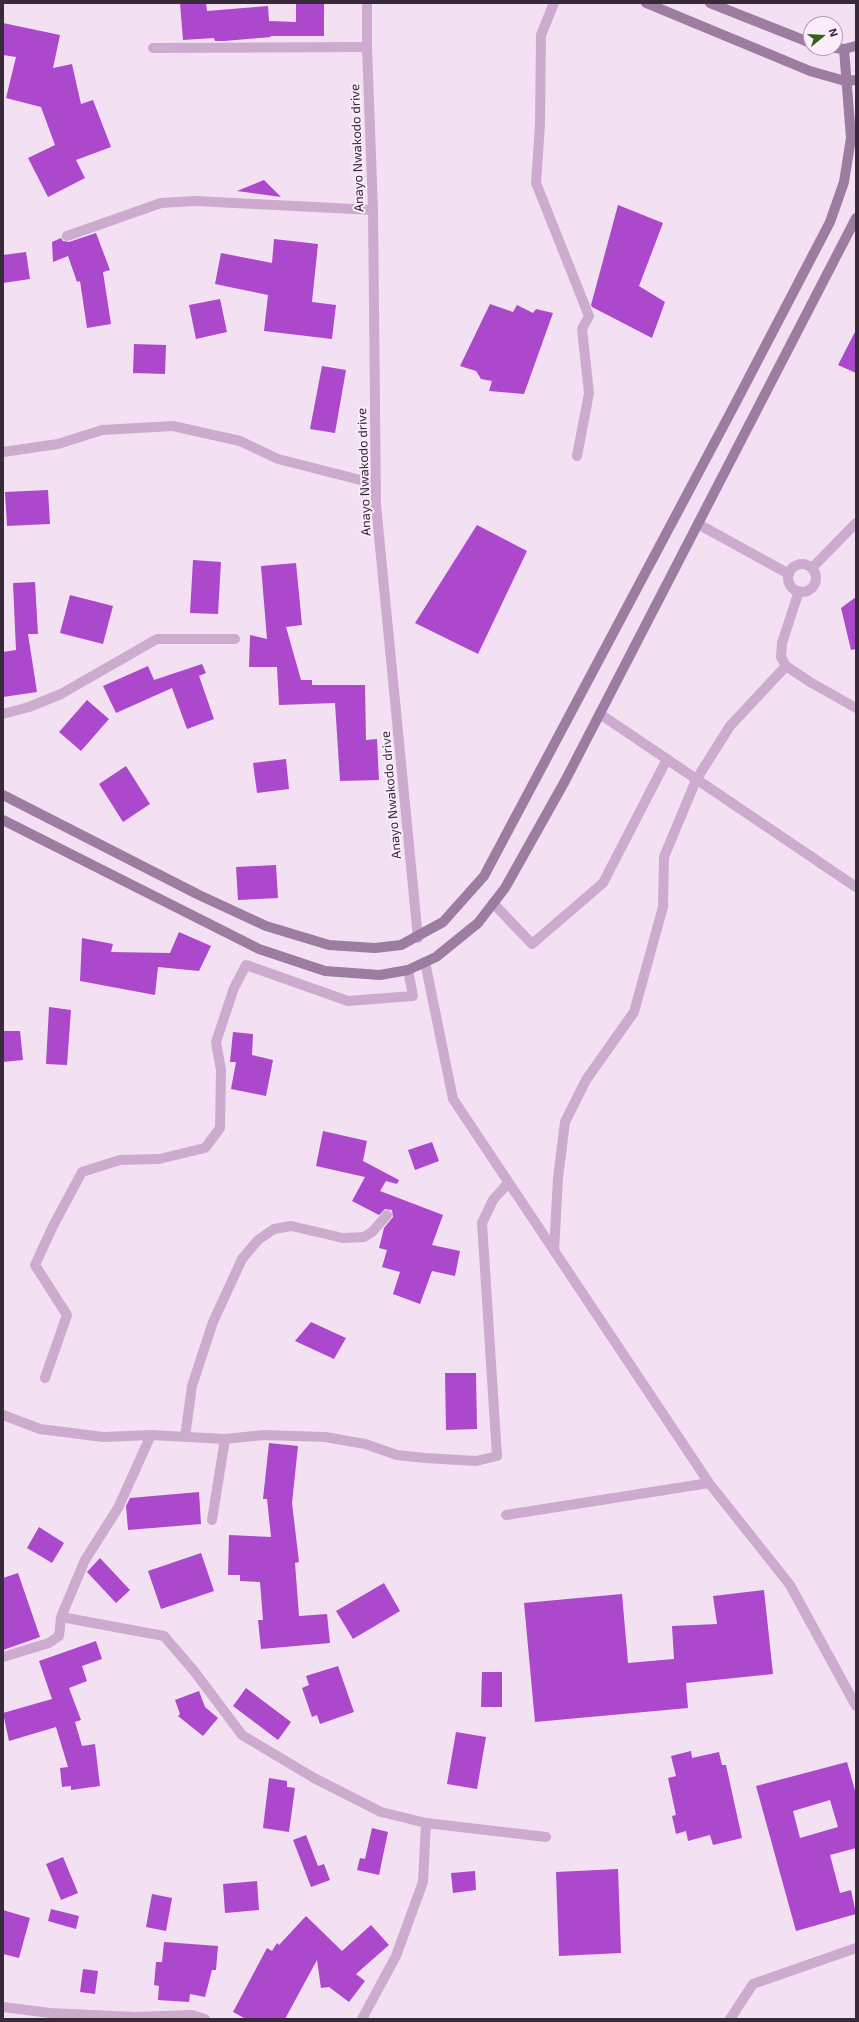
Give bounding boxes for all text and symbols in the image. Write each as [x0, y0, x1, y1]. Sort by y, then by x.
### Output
north arrow [803, 16, 843, 56]
text: N [827, 27, 841, 38]
street label: Anayo Nwakodo drive [347, 84, 367, 212]
street label: Anayo Nwakodo drive [354, 408, 374, 536]
street label: Anayo Nwakodo drive [378, 731, 404, 859]

